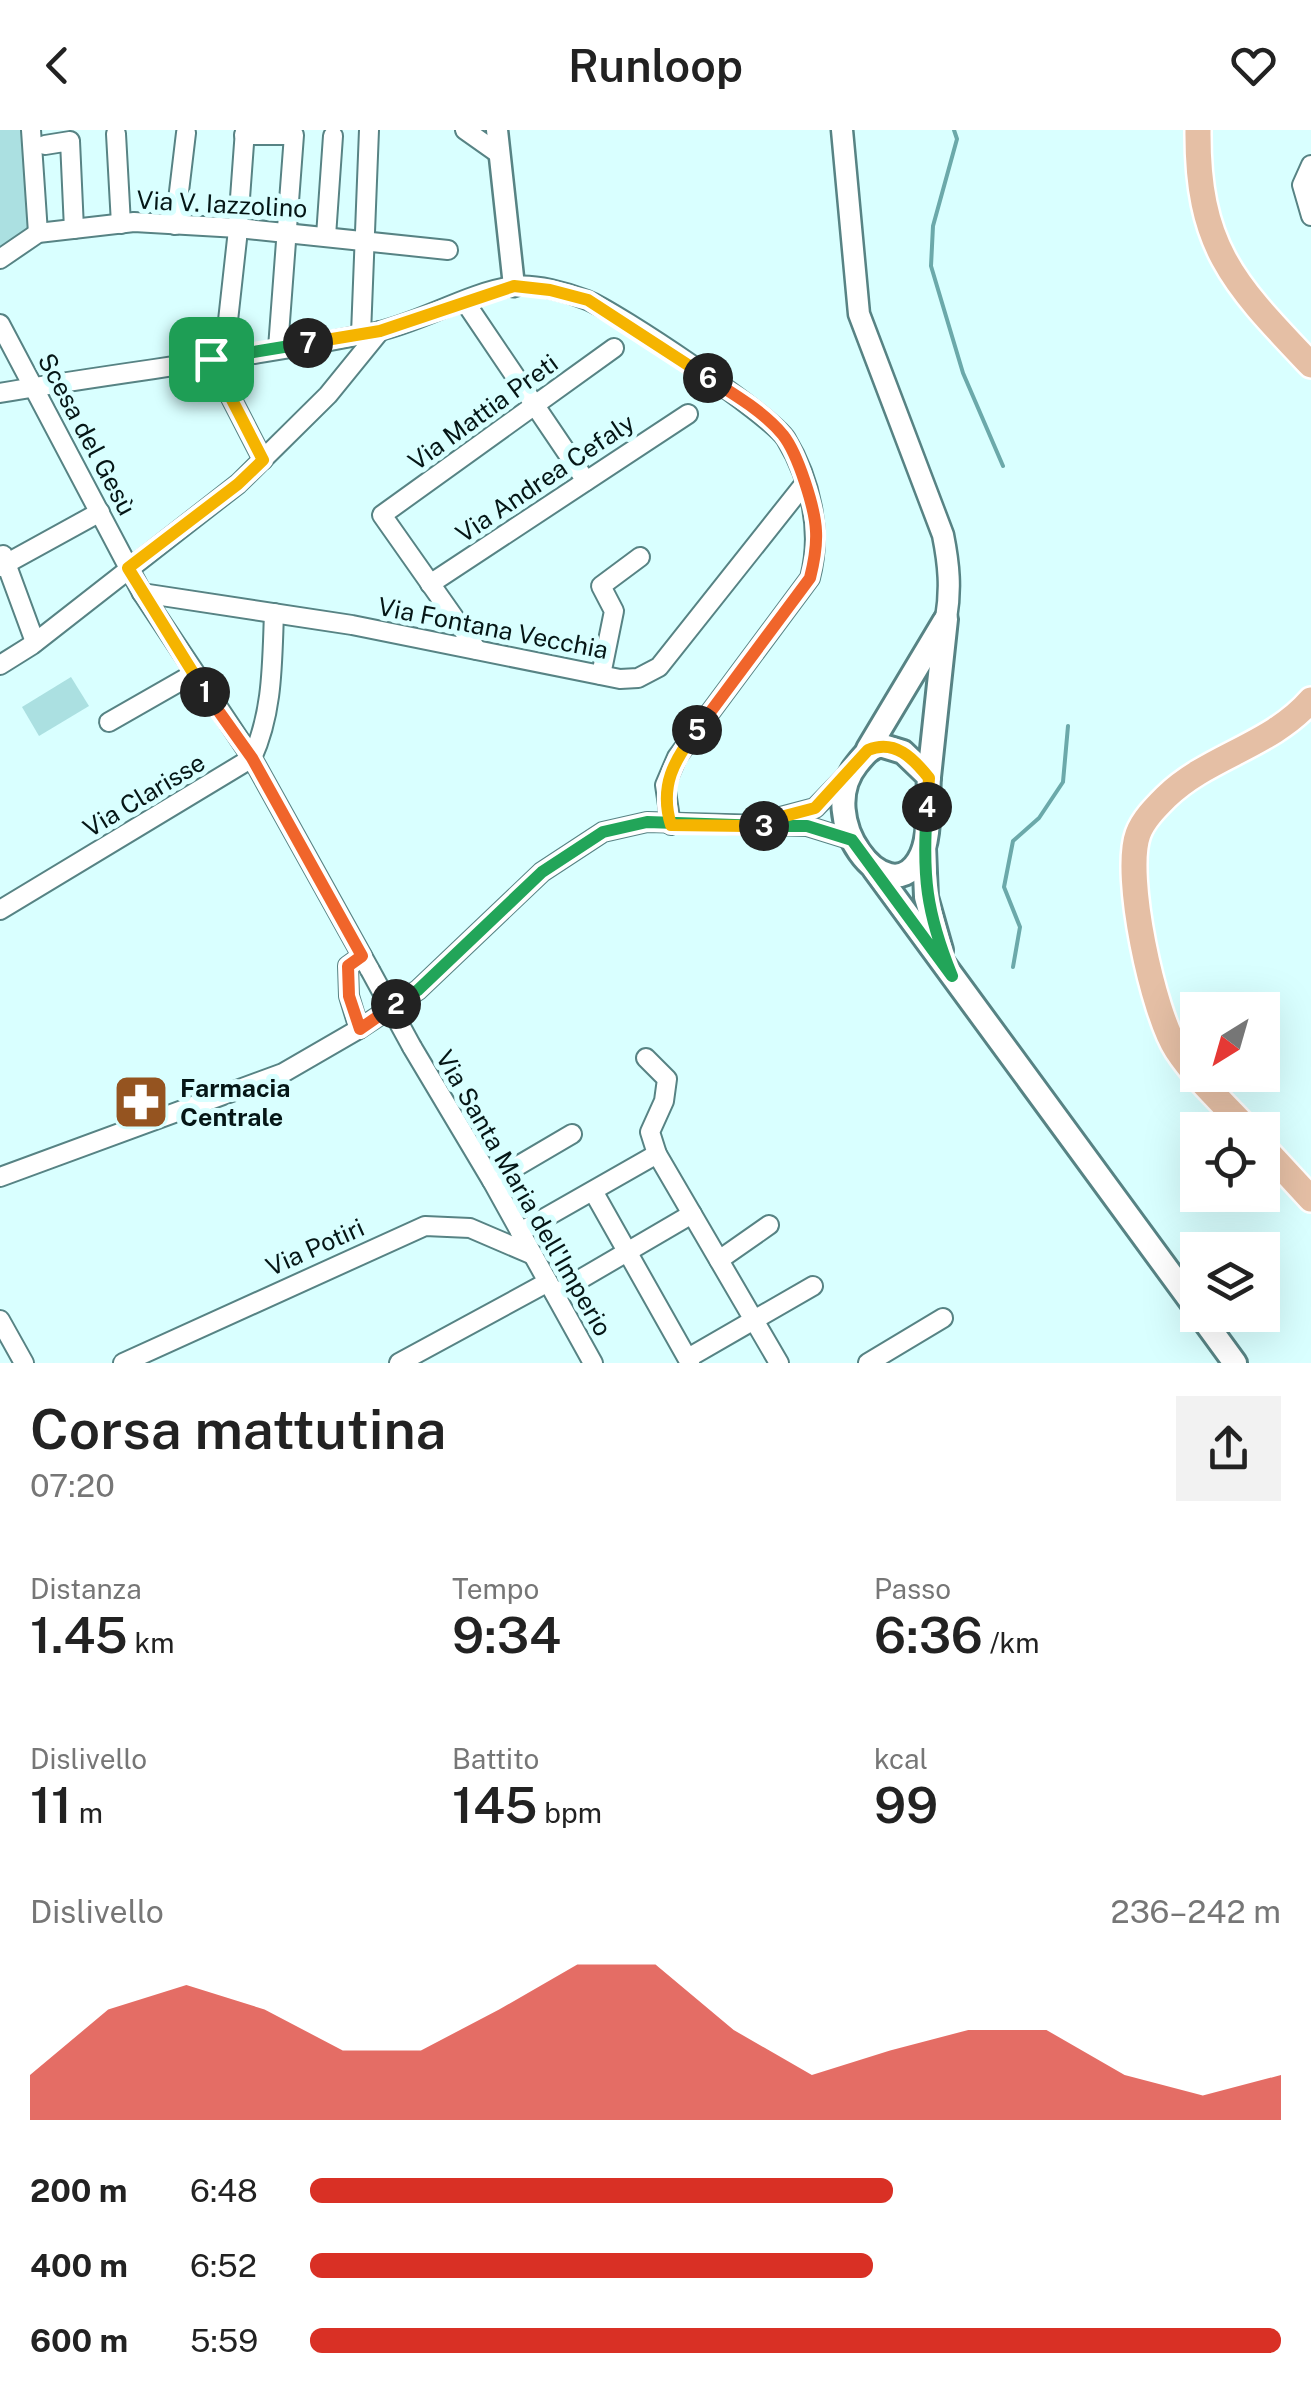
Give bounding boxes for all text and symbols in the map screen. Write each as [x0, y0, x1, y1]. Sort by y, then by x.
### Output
icon: back [30, 38, 85, 93]
icon: heart [1226, 38, 1281, 93]
text: Runloop [568, 39, 743, 92]
street label: Via V. Iazzolino [136, 185, 308, 223]
pin [169, 317, 254, 402]
pin: 7 [283, 318, 333, 368]
text: 7 [299, 326, 317, 359]
icon: arrive [184, 332, 239, 387]
street label: Scesa del Gesù [32, 348, 142, 520]
street label: Via Mattia Preti [402, 348, 564, 476]
pin: 6 [683, 353, 733, 403]
text: 6 [699, 361, 717, 394]
street label: Via Andrea Cefaly [450, 407, 640, 549]
street label: Via Fontana Vecchia [375, 591, 611, 665]
pin: 1 [180, 667, 230, 717]
text: 1 [199, 675, 211, 708]
pin: 5 [672, 705, 722, 755]
text: 5 [688, 713, 706, 746]
street label: Via Clarisse [78, 747, 210, 843]
pin: 4 [902, 782, 952, 832]
text: 4 [918, 790, 936, 823]
pin: 3 [739, 801, 789, 851]
text: 3 [755, 809, 773, 842]
pin: 2 [371, 979, 421, 1029]
text: 2 [387, 987, 405, 1020]
north arrow [1180, 992, 1280, 1092]
map controls [1180, 992, 1280, 1332]
street label: Via Santa Maria dell'Imperio [430, 1045, 618, 1341]
pharmacy icon: Farmacia Centrale [111, 1072, 171, 1132]
place label: Farmacia Centrale [180, 1073, 290, 1132]
button: locate [1180, 1112, 1280, 1212]
street label: Via Potiri [261, 1212, 369, 1282]
button: layers [1180, 1232, 1280, 1332]
button: share [1176, 1396, 1281, 1501]
text: Corsa mattutina [30, 1397, 446, 1461]
text: 07:20 [30, 1467, 115, 1504]
text: Distanza [30, 1572, 142, 1605]
text: Tempo [452, 1572, 539, 1605]
text: Passo [874, 1572, 951, 1605]
text: 1.45 [30, 1605, 128, 1664]
text: 9:34 [452, 1605, 561, 1664]
text: 6:36 [874, 1605, 983, 1664]
text: km [128, 1626, 175, 1659]
text: /km [983, 1626, 1040, 1659]
text: Dislivello [30, 1742, 147, 1775]
text: Battito [452, 1742, 539, 1775]
text: kcal [874, 1742, 928, 1775]
text: 11 [30, 1775, 72, 1834]
text: 145 [452, 1775, 538, 1834]
text: 99 [874, 1775, 938, 1834]
text: m [72, 1796, 103, 1829]
text: bpm [538, 1796, 602, 1829]
text: Dislivello [30, 1893, 164, 1930]
text: 236–242 m [1111, 1893, 1281, 1930]
text: 200 m [30, 2172, 127, 2209]
text: 6:48 [190, 2172, 258, 2209]
text: 400 m [30, 2247, 128, 2284]
text: 6:52 [190, 2247, 257, 2284]
text: 600 m [30, 2322, 128, 2359]
text: 5:59 [190, 2322, 258, 2359]

